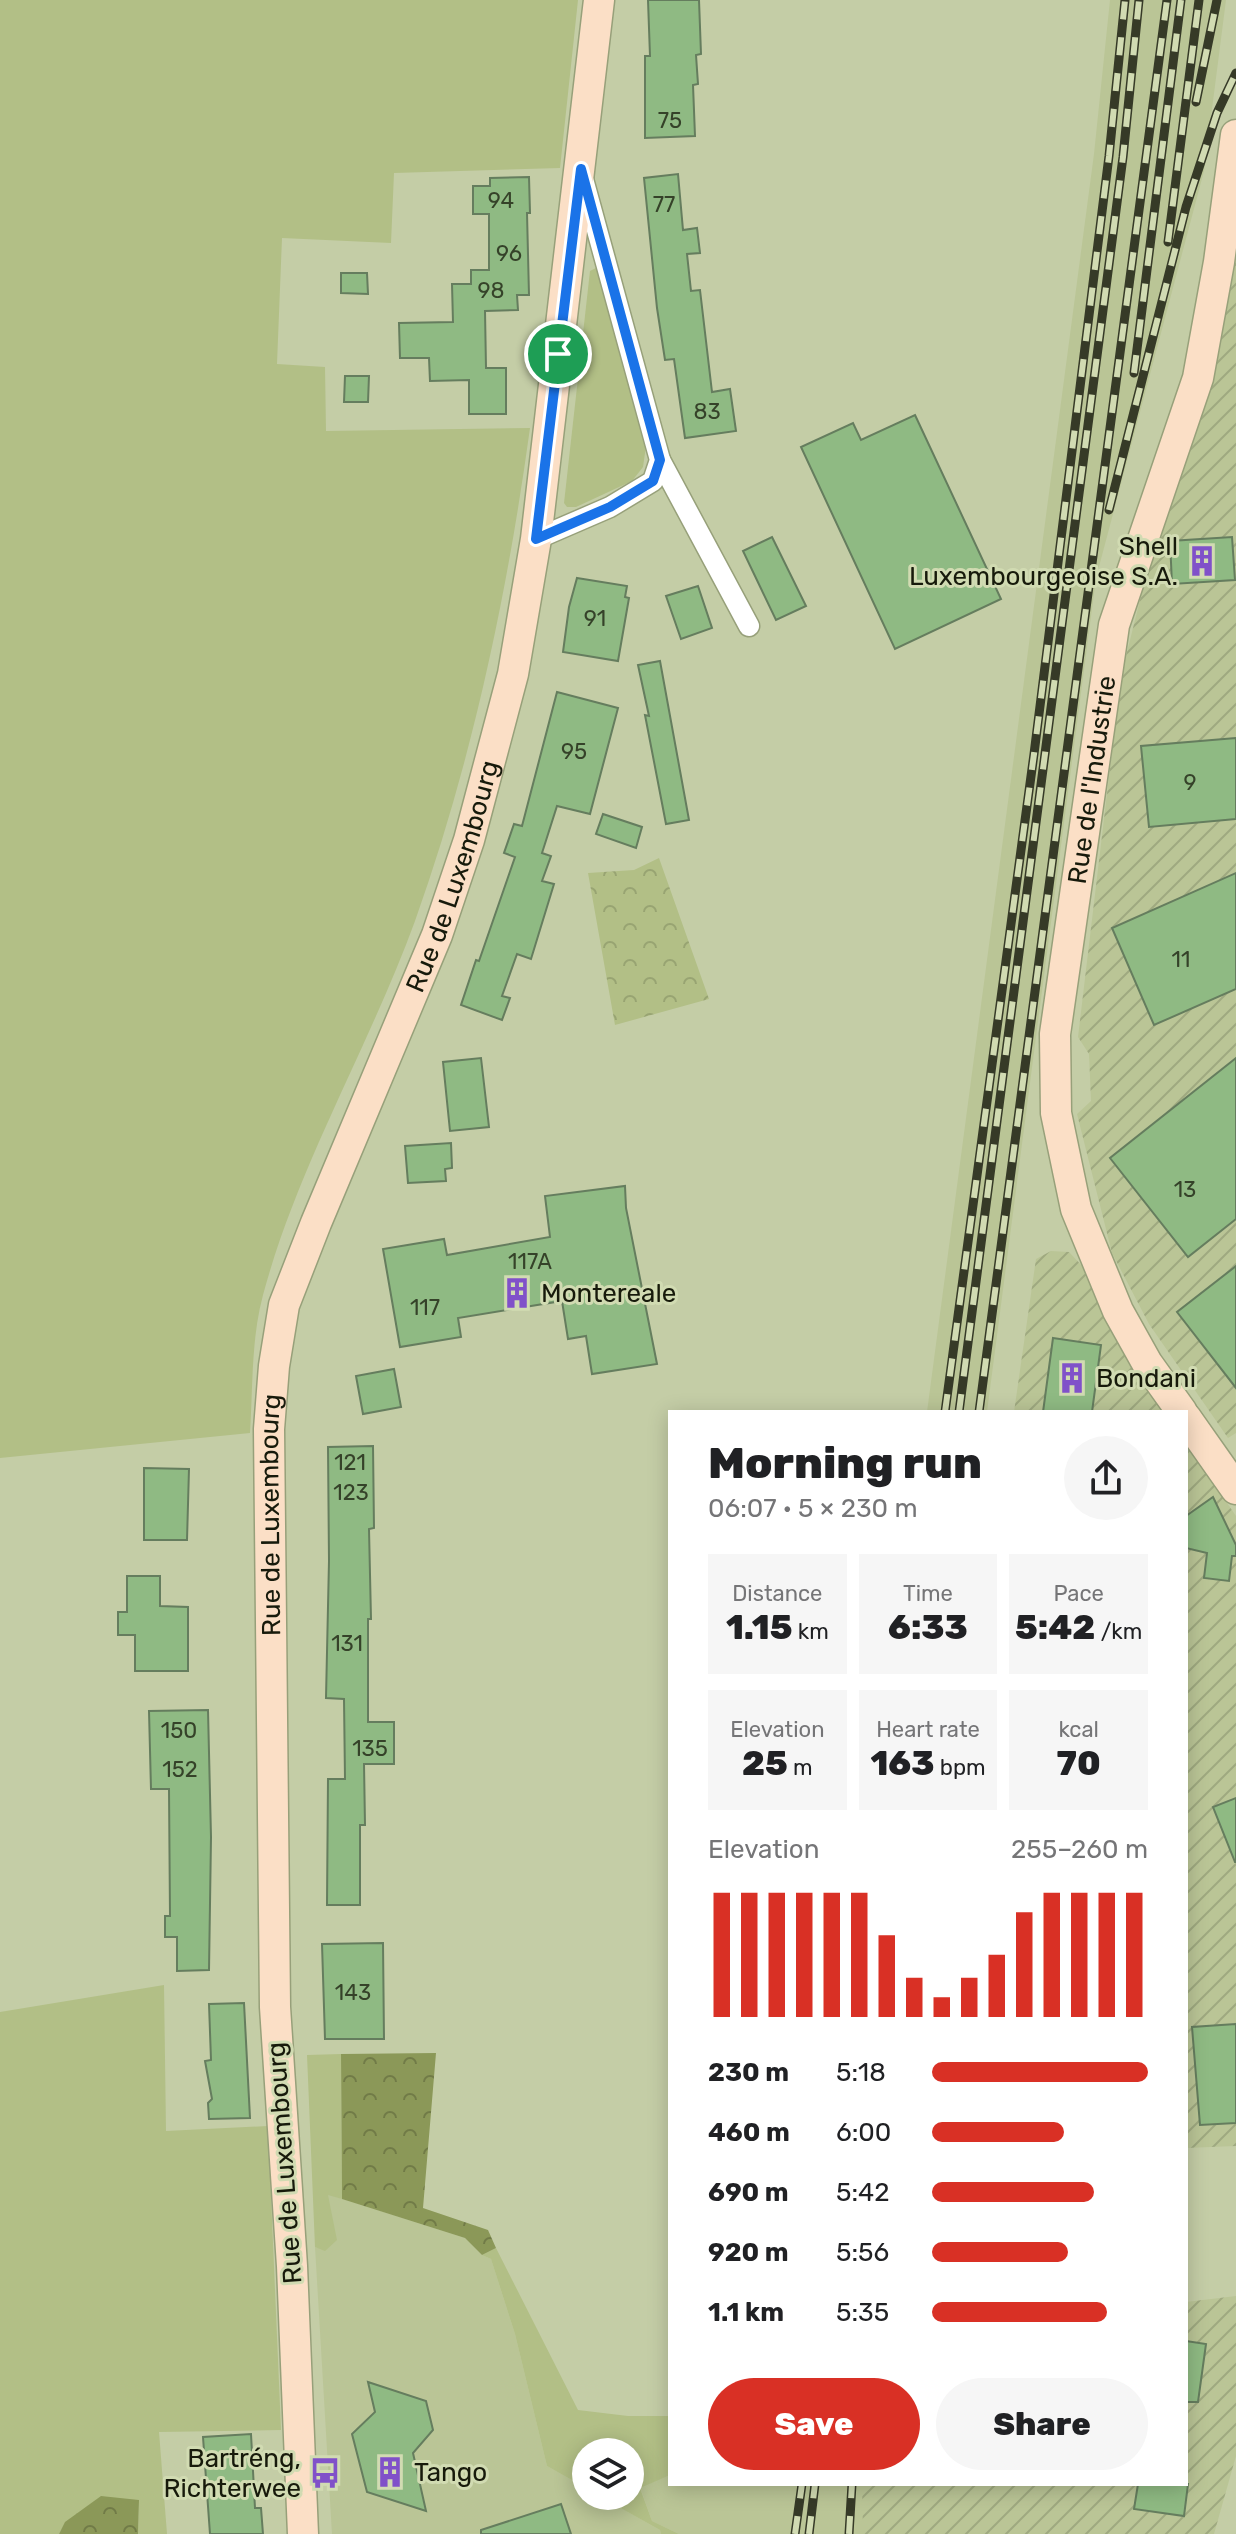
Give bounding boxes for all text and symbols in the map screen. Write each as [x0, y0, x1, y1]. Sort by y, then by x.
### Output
house number: 75 [658, 107, 682, 134]
house number: 94 [488, 187, 514, 214]
house number: 77 [653, 191, 675, 218]
house number: 96 [496, 240, 522, 267]
house number: 98 [477, 277, 505, 304]
pin [524, 320, 592, 388]
icon: arrive [536, 332, 580, 376]
house number: 83 [693, 398, 721, 425]
place label: Shell Luxembourgeoise S.A. [909, 531, 1178, 592]
building icon: Shell Luxembourgeoise S.A. [1185, 544, 1219, 578]
house number: 91 [584, 605, 606, 632]
street label: Rue de l'Industrie [1062, 674, 1123, 886]
house number: 95 [561, 738, 587, 765]
street label: Rue de Luxembourg [400, 757, 505, 997]
house number: 9 [1183, 769, 1197, 796]
house number: 11 [1172, 946, 1190, 973]
house number: 13 [1174, 1176, 1196, 1203]
house number: 117A [508, 1248, 552, 1275]
building icon: Montereale [500, 1276, 534, 1310]
place label: Montereale [541, 1278, 676, 1309]
house number: 117 [410, 1294, 440, 1321]
building icon: Bondani [1055, 1361, 1089, 1395]
place label: Bondani [1096, 1363, 1196, 1394]
street label: Rue de Luxembourg [254, 1393, 288, 1636]
button: share [1064, 1436, 1148, 1520]
text: Morning run [708, 1437, 982, 1489]
house number: 121 [334, 1449, 366, 1476]
house number: 123 [333, 1479, 369, 1506]
text: 06:07 · 5 × 230 m [708, 1493, 918, 1524]
text: Distance [732, 1580, 822, 1607]
text: Time [903, 1580, 953, 1607]
text: Pace [1053, 1580, 1104, 1607]
text: 1.15 [726, 1607, 792, 1648]
text: 6:33 [888, 1607, 968, 1648]
text: 5:42 [1015, 1607, 1095, 1648]
text: km [792, 1618, 829, 1645]
text: /km [1095, 1618, 1142, 1645]
house number: 131 [331, 1630, 363, 1657]
text: Elevation [730, 1716, 824, 1743]
text: Heart rate [876, 1716, 980, 1743]
text: kcal [1058, 1716, 1099, 1743]
house number: 150 [161, 1717, 197, 1744]
house number: 135 [352, 1735, 388, 1762]
text: 25 [742, 1743, 788, 1784]
text: 163 [870, 1743, 934, 1784]
text: 70 [1057, 1743, 1101, 1784]
text: m [788, 1754, 813, 1781]
text: bpm [934, 1754, 986, 1781]
house number: 152 [162, 1756, 198, 1783]
text: Elevation [708, 1834, 819, 1865]
text: 255–260 m [1011, 1834, 1148, 1865]
house number: 143 [335, 1979, 371, 2006]
street label: Rue de Luxembourg [261, 2041, 308, 2285]
text: 230 m [708, 2057, 789, 2088]
text: 5:18 [836, 2057, 886, 2088]
text: 460 m [708, 2117, 790, 2148]
text: 6:00 [836, 2117, 891, 2148]
text: 690 m [708, 2177, 789, 2208]
text: 5:42 [836, 2177, 890, 2208]
text: 920 m [708, 2237, 789, 2268]
text: 5:56 [836, 2237, 889, 2268]
text: 1.1 km [708, 2297, 784, 2328]
text: 5:35 [836, 2297, 889, 2328]
button: Save [708, 2378, 920, 2470]
button: Share [936, 2378, 1148, 2470]
map controls [572, 2438, 644, 2510]
button: layers [572, 2438, 644, 2510]
place label: Bartréng, Richterwee [163, 2443, 301, 2504]
building icon: Tango [373, 2455, 407, 2489]
bus stop icon: Bartréng, Richterwee [308, 2456, 342, 2490]
place label: Tango [414, 2457, 487, 2488]

